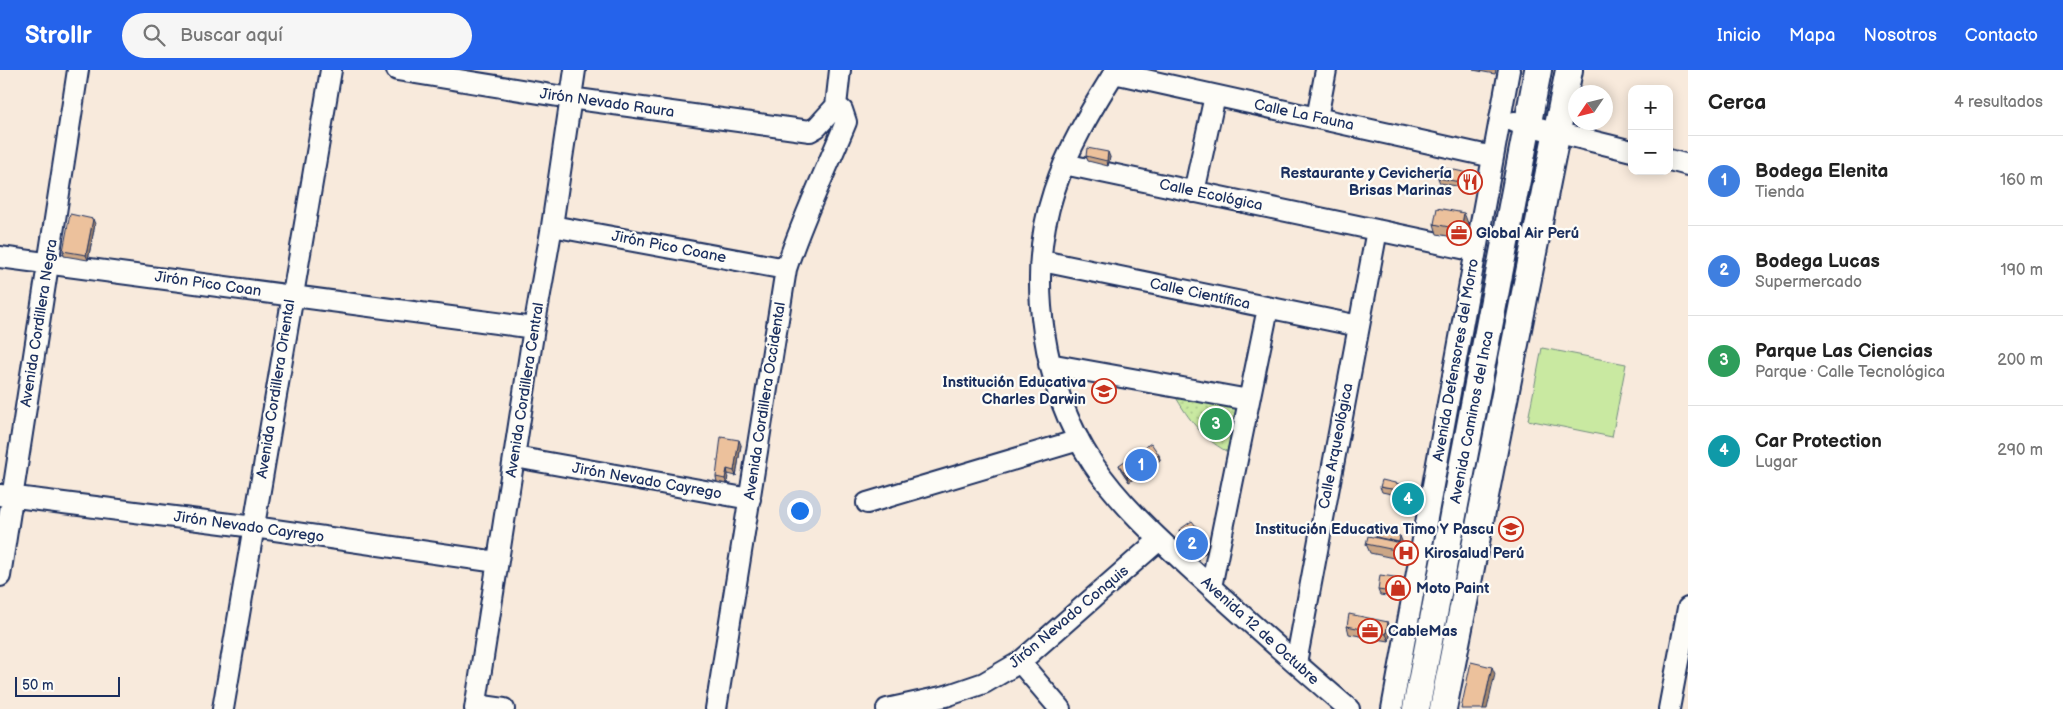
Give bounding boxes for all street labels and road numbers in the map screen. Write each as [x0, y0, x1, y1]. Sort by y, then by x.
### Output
street label: Jirón Nevado Raura [538, 84, 676, 122]
street label: Calle La Fauna [1252, 95, 1356, 135]
street label: Calle Ecológica [1157, 175, 1265, 215]
street label: Jirón Pico Coane [610, 227, 728, 267]
street label: Avenida Cordillera Negra [16, 238, 62, 408]
street label: Avenida Defensores del Morro [1429, 257, 1483, 463]
street label: Jirón Pico Coan [153, 267, 263, 301]
street label: Calle Científica [1148, 274, 1252, 314]
street label: Avenida Cordillera Oriental [252, 298, 300, 480]
street label: Avenida Cordillera Central [502, 301, 548, 479]
street label: Avenida Cordillera Occidental [740, 301, 790, 501]
street label: Avenida Caminos del Inca [1446, 329, 1498, 505]
street label: Calle Arqueológica [1314, 381, 1358, 511]
street label: Jirón Nevado Cayrego [571, 458, 723, 504]
street label: Jirón Nevado Cayrego [173, 507, 325, 547]
street label: Jirón Nevado Conquis [1005, 561, 1133, 673]
street label: Avenida 12 de Octubre [1197, 573, 1323, 689]

